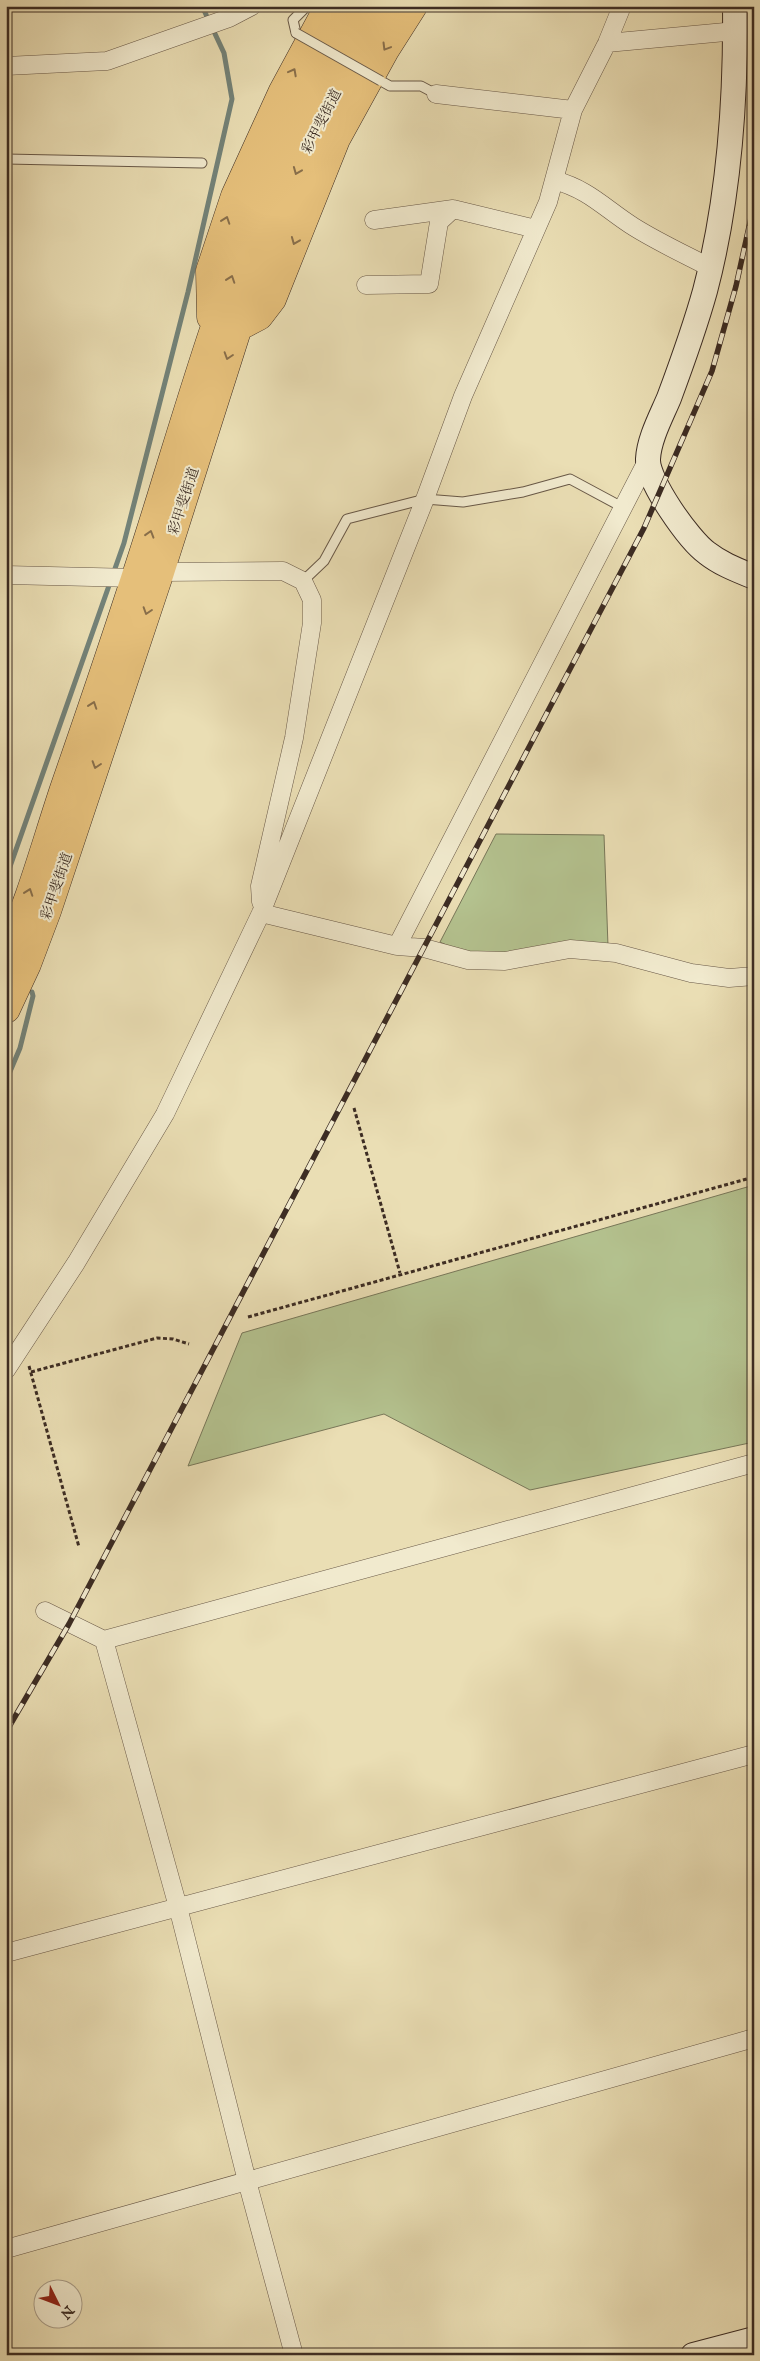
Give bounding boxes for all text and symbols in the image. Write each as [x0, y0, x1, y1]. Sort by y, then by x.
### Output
one-way arrow [383, 42, 393, 51]
one-way arrow [287, 69, 297, 78]
street label: 彩甲斐街道 [298, 86, 346, 157]
one-way arrow [292, 166, 303, 175]
one-way arrow [220, 216, 230, 225]
one-way arrow [291, 237, 301, 245]
one-way arrow [226, 276, 236, 284]
one-way arrow [224, 351, 234, 360]
street label: 彩甲斐街道 [165, 465, 203, 537]
one-way arrow [144, 531, 154, 539]
one-way arrow [143, 606, 153, 615]
one-way arrow [87, 701, 97, 710]
one-way arrow [92, 760, 102, 769]
street label: 彩甲斐街道 [37, 850, 77, 922]
one-way arrow [23, 888, 33, 897]
north arrow [32, 2278, 82, 2328]
text: N [56, 2301, 78, 2323]

